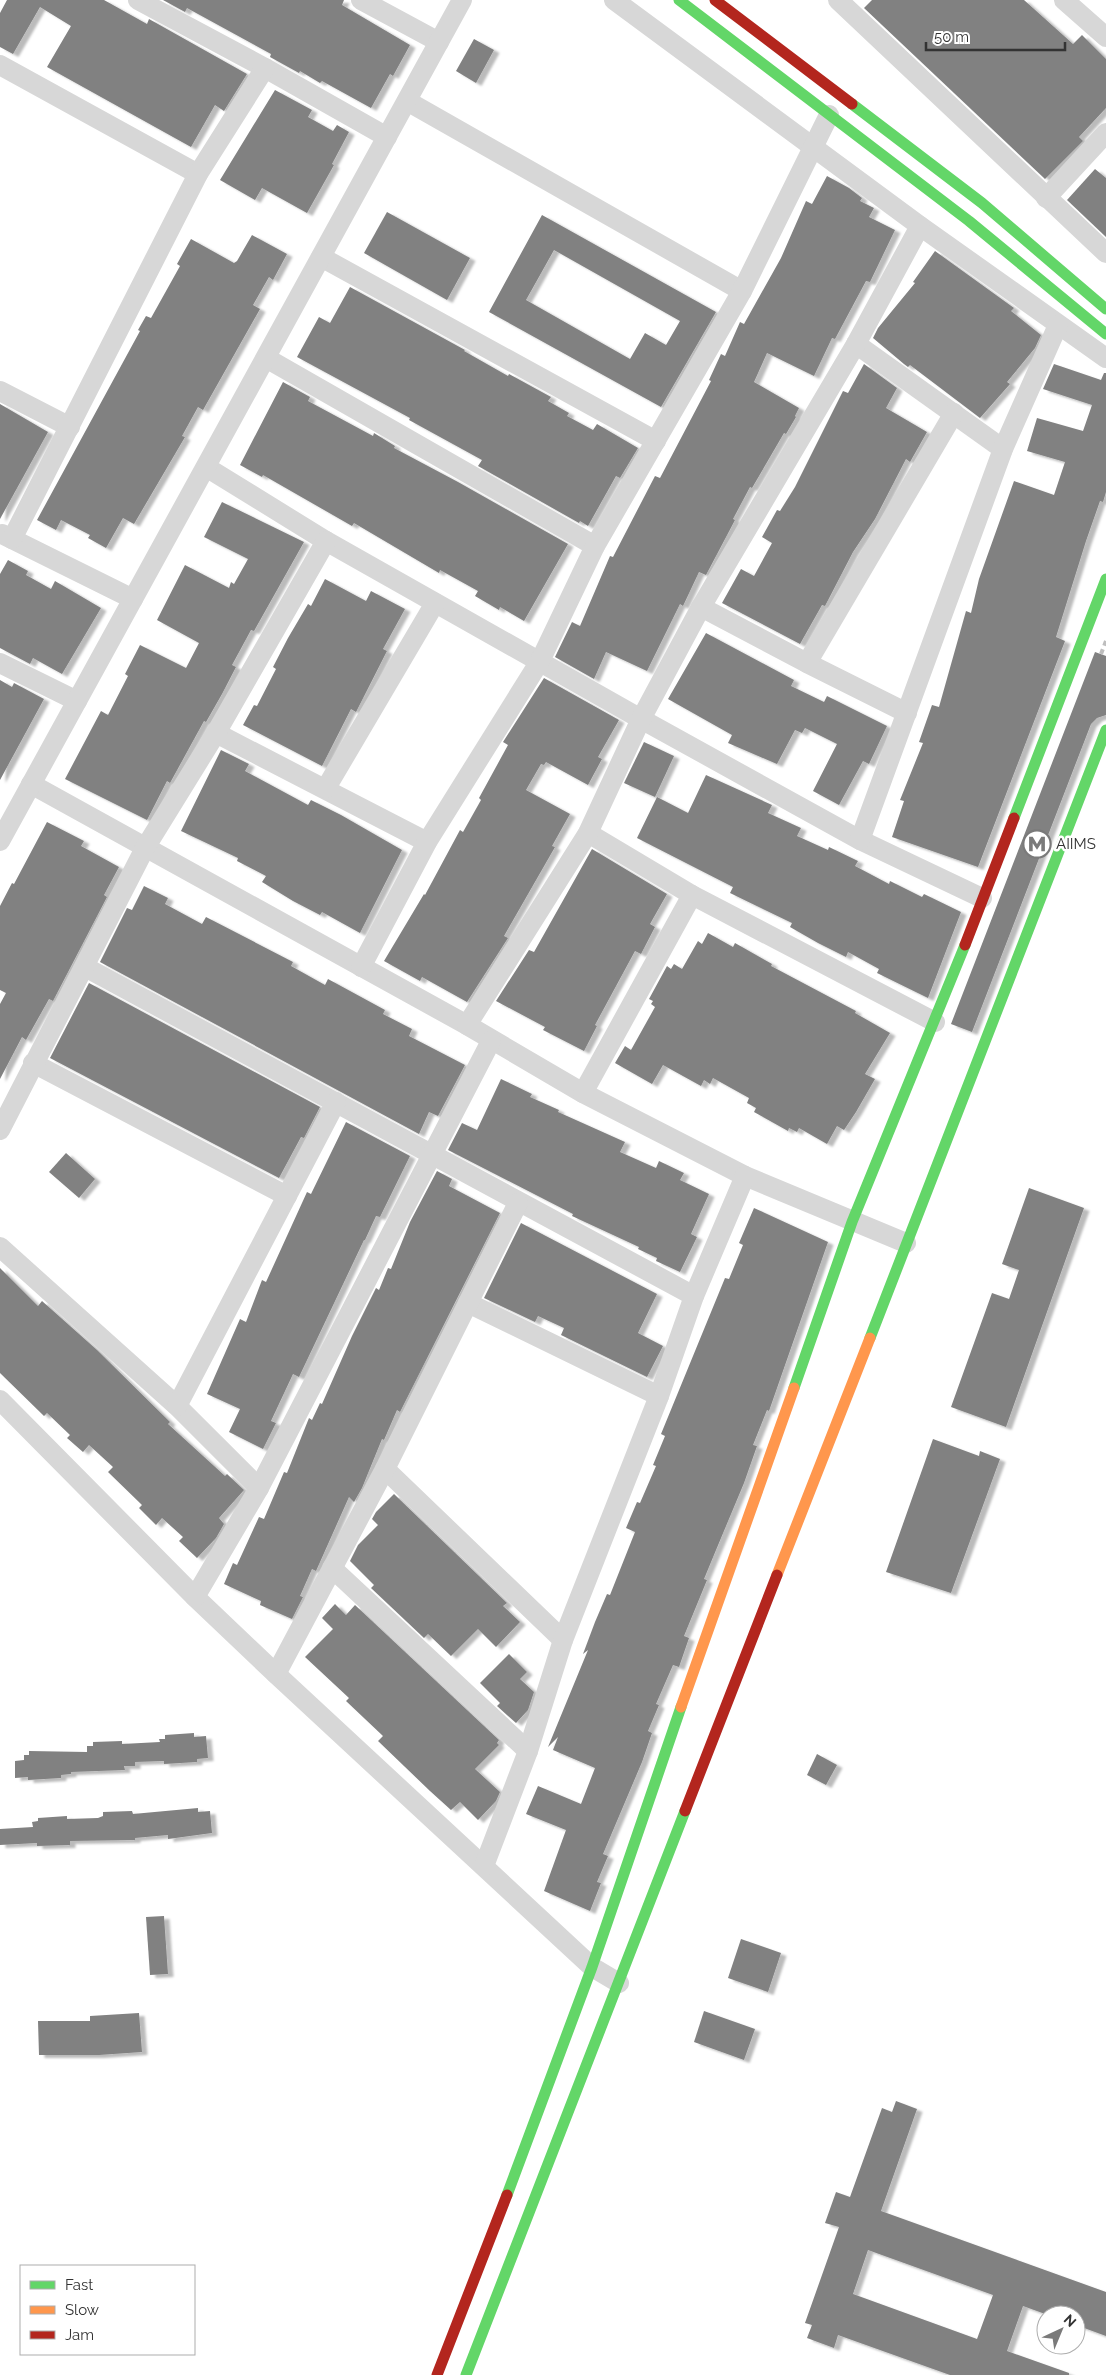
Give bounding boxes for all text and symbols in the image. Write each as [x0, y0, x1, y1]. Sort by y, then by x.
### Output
scale bar [926, 20, 1065, 52]
text: 50 m [934, 28, 969, 46]
metro station icon: AIIMS [1022, 829, 1052, 859]
place label: AIIMS [1056, 835, 1096, 853]
legend [20, 2265, 195, 2355]
text: Fast [65, 2276, 93, 2294]
text: Slow [65, 2301, 99, 2319]
north arrow [1036, 2305, 1086, 2355]
text: N [1061, 2311, 1079, 2330]
text: Jam [65, 2326, 94, 2344]

